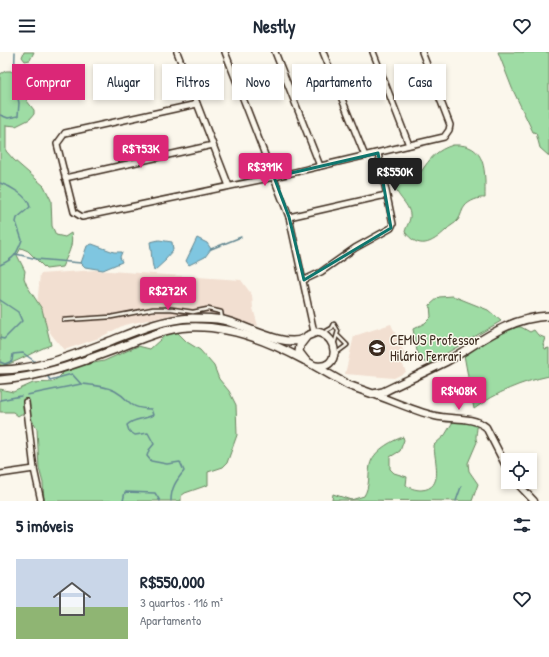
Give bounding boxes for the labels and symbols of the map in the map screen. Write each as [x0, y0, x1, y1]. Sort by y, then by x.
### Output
pin: R$753K [108, 135, 174, 169]
pin: R$391K [232, 153, 298, 187]
pin: R$550K [362, 158, 428, 192]
pin: R$272K [135, 277, 201, 311]
place label: CEMUS Professor Hilário Ferrari [390, 330, 480, 365]
school or university icon: CEMUS Professor Hilário Ferrari [367, 338, 387, 358]
pin: R$408K [426, 377, 492, 411]

